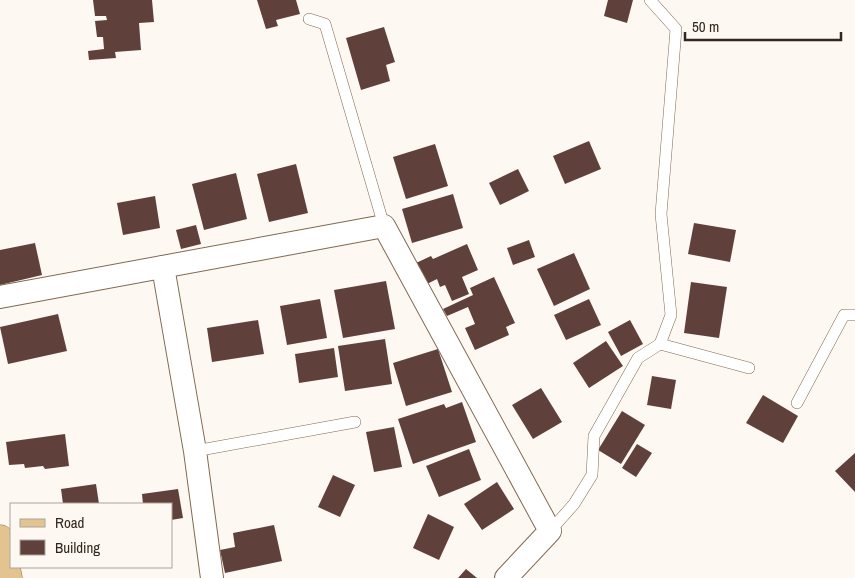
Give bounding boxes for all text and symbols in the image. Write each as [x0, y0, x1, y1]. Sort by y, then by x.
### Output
scale bar [685, 10, 841, 42]
text: 50 m [692, 16, 719, 37]
legend [10, 503, 172, 568]
text: Road [55, 512, 84, 533]
text: Building [55, 537, 100, 558]

